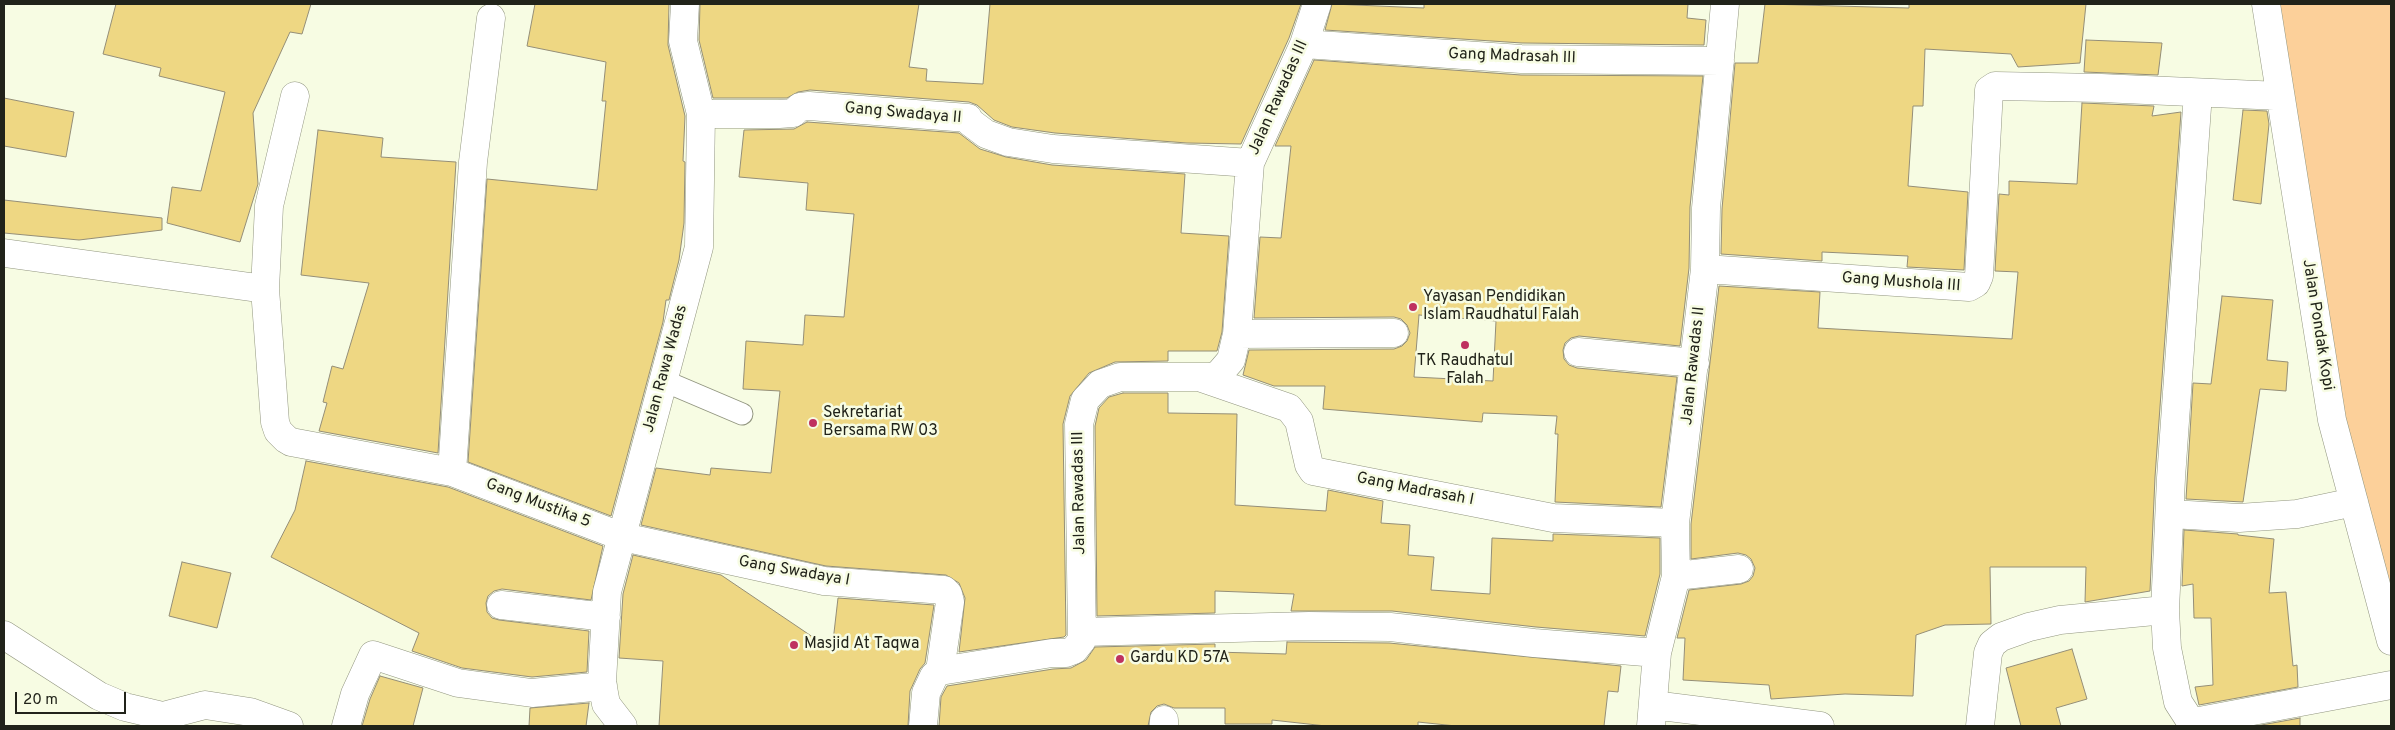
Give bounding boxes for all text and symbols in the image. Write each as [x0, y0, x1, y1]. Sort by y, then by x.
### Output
street label: Jalan Rawadas III [1245, 38, 1313, 158]
street label: Gang Madrasah III [1448, 45, 1576, 69]
street label: Gang Swadaya II [844, 99, 962, 129]
street label: Jalan Pondak Kopi [2297, 258, 2337, 392]
street label: Gang Mushola III [1841, 269, 1961, 297]
place label: Yayasan Pendidikan Islam Raudhatul Falah [1423, 288, 1579, 326]
marker: Yayasan Pendidikan Islam Raudhatul Falah [1407, 301, 1419, 313]
street label: Jalan Rawa Wadas [640, 303, 692, 435]
street label: Jalan Rawadas II [1678, 306, 1710, 426]
marker: TK Raudhatul Falah [1459, 339, 1471, 351]
place label: TK Raudhatul Falah [1417, 352, 1513, 390]
place label: Sekretariat Bersama RW 03 [823, 404, 938, 442]
marker: Sekretariat Bersama RW 03 [807, 417, 819, 429]
street label: Jalan Rawadas III [1069, 431, 1091, 555]
street label: Gang Madrasah I [1355, 469, 1475, 511]
street label: Gang Mustika 5 [483, 475, 593, 533]
street label: Gang Swadaya I [737, 553, 851, 591]
place label: Masjid At Taqwa [804, 635, 919, 655]
marker: Masjid At Taqwa [788, 639, 800, 651]
place label: Gardu KD 57A [1130, 649, 1230, 669]
marker: Gardu KD 57A [1114, 653, 1126, 665]
scale bar [18, 682, 129, 714]
text: 20 m [23, 691, 58, 710]

